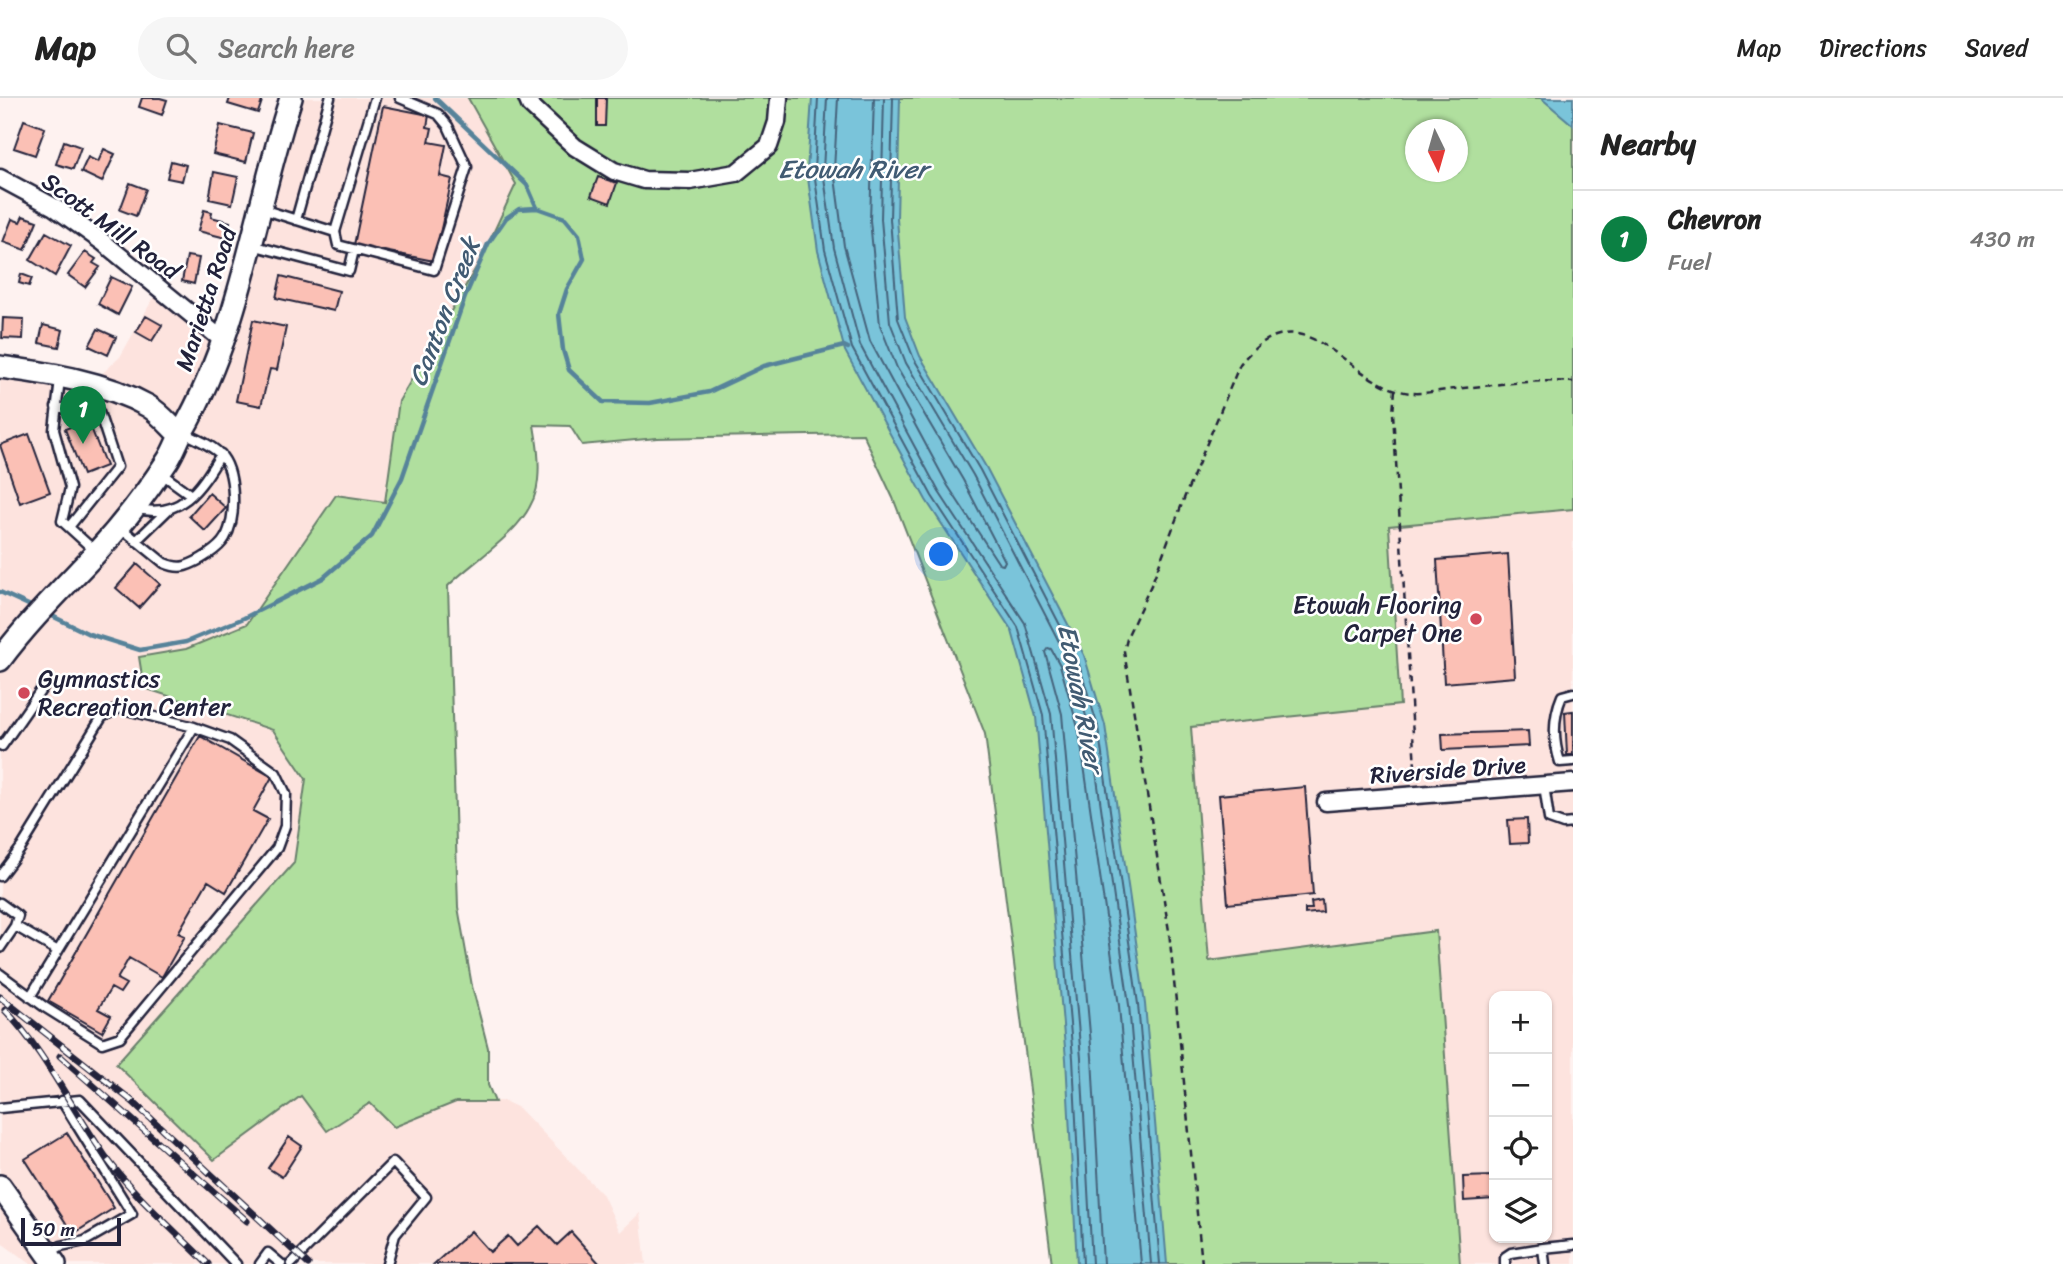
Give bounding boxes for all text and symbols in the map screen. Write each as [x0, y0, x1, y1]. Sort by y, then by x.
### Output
search box [138, 17, 628, 80]
text: Map [35, 19, 96, 77]
text: Search here [218, 25, 355, 71]
text: Map [1737, 27, 1781, 69]
text: Directions [1819, 27, 1927, 69]
text: Saved [1965, 27, 2028, 69]
icon: search [162, 29, 200, 67]
text: Nearby [1601, 117, 1696, 171]
north arrow [1405, 119, 1468, 182]
water label: Etowah River [778, 146, 932, 192]
street label: Scott Mill Road [33, 161, 191, 292]
text: Chevron [1668, 196, 1761, 242]
street label: Marietta Road [163, 219, 250, 376]
text: 1 [1619, 219, 1629, 260]
text: 430 m [1970, 219, 2035, 260]
water label: Canton Creek [395, 228, 494, 393]
text: Fuel [1668, 242, 1711, 283]
pin: 1 [60, 386, 106, 444]
your location [924, 537, 958, 571]
place label: Etowah Flooring Carpet One [1293, 584, 1462, 654]
marker: Etowah Flooring Carpet One [1468, 611, 1484, 627]
water label: Etowah River [1044, 620, 1119, 780]
place label: Gymnastics Recreation Center [38, 658, 232, 728]
marker: Gymnastics Recreation Center [16, 685, 32, 701]
street label: Riverside Drive [1369, 744, 1528, 796]
map controls [1489, 991, 1552, 1243]
button: + [1489, 991, 1552, 1054]
button: − [1489, 1054, 1552, 1117]
button: locate [1489, 1117, 1552, 1180]
button: layers [1489, 1180, 1552, 1243]
text: 50 m [32, 1213, 75, 1246]
scale bar [21, 1215, 121, 1247]

